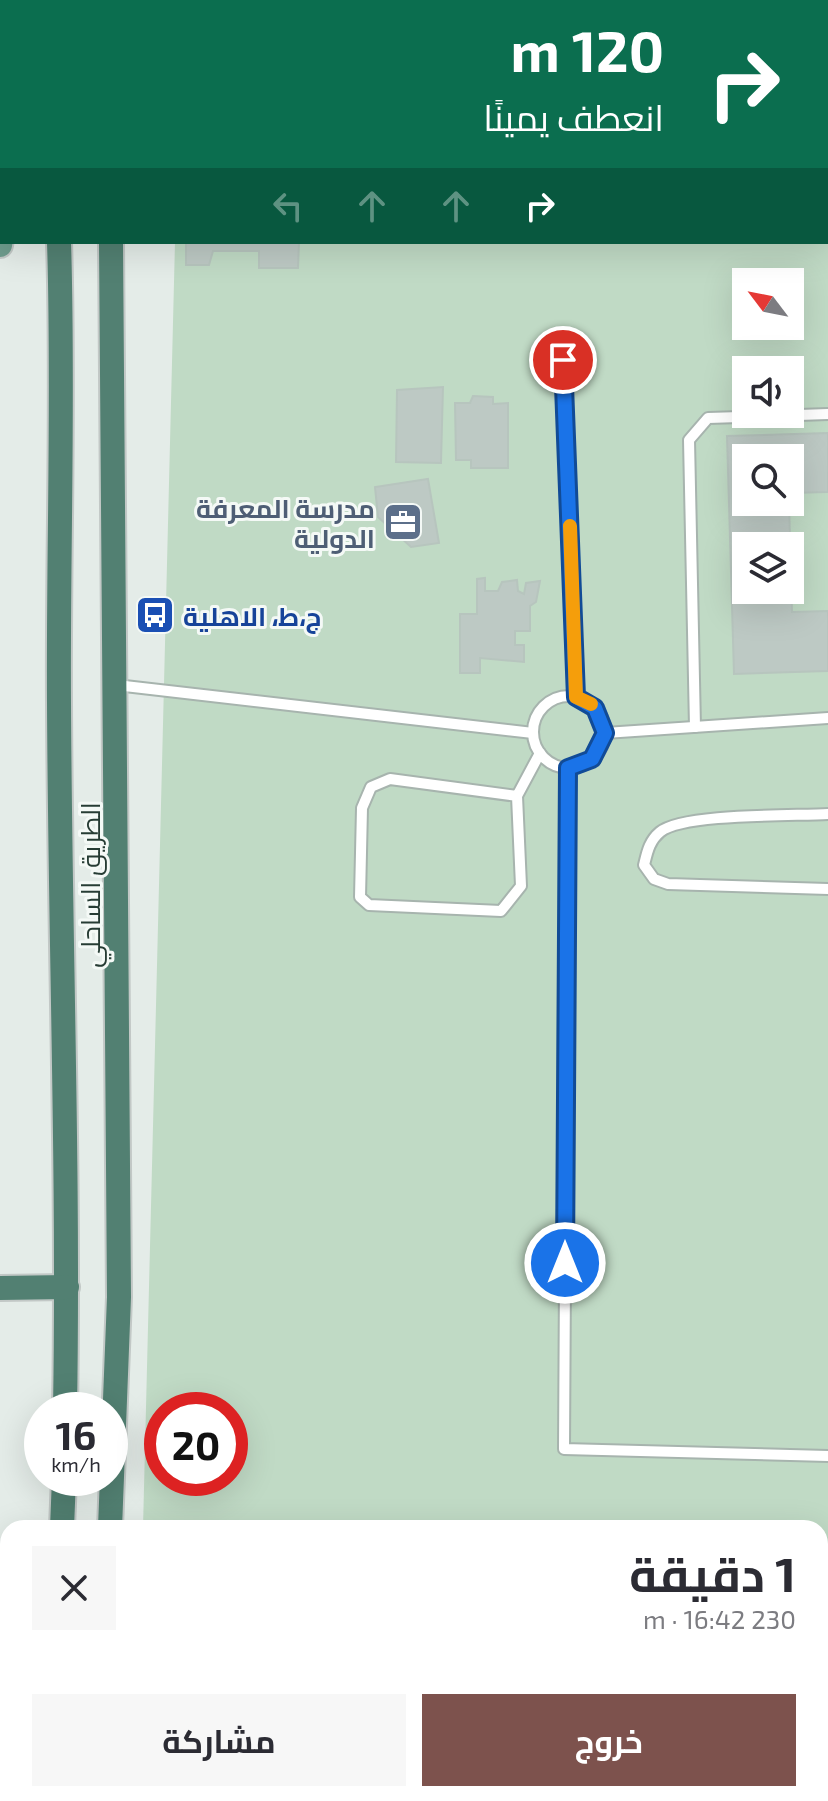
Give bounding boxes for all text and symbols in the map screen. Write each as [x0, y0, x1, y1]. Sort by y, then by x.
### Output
text: 120 m [510, 16, 664, 83]
icon: right [692, 32, 796, 136]
text: انعطف يمينًا [483, 95, 664, 138]
icon: left [266, 184, 310, 228]
icon: ahead [350, 184, 394, 228]
icon: ahead [434, 184, 478, 228]
icon: right [518, 184, 562, 228]
north arrow [732, 268, 804, 340]
map controls [732, 268, 804, 604]
pin [529, 326, 597, 394]
icon: arrive [541, 338, 585, 382]
button: sound [732, 356, 804, 428]
button: search [732, 444, 804, 516]
place label: مدرسة المعرفة الدولية [196, 492, 375, 554]
office icon: مدرسة المعرفة الدولية [382, 501, 424, 543]
button: layers [732, 532, 804, 604]
bus stop icon: ج،ط، الاهلية [134, 594, 176, 636]
place label: ج،ط، الاهلية [183, 600, 322, 634]
street label: الطريق الساحلي [74, 802, 112, 968]
position arrow [523, 1221, 607, 1305]
speed limit sign: 20 [144, 1392, 248, 1496]
text: 16 [56, 1410, 96, 1458]
text: km/h [51, 1452, 101, 1476]
text: 1 دقيقة [629, 1544, 796, 1602]
button: close [32, 1546, 116, 1630]
text: 230 m · 16:42 [643, 1603, 796, 1634]
button: مشاركة [32, 1694, 406, 1786]
button: خروج [422, 1694, 796, 1786]

